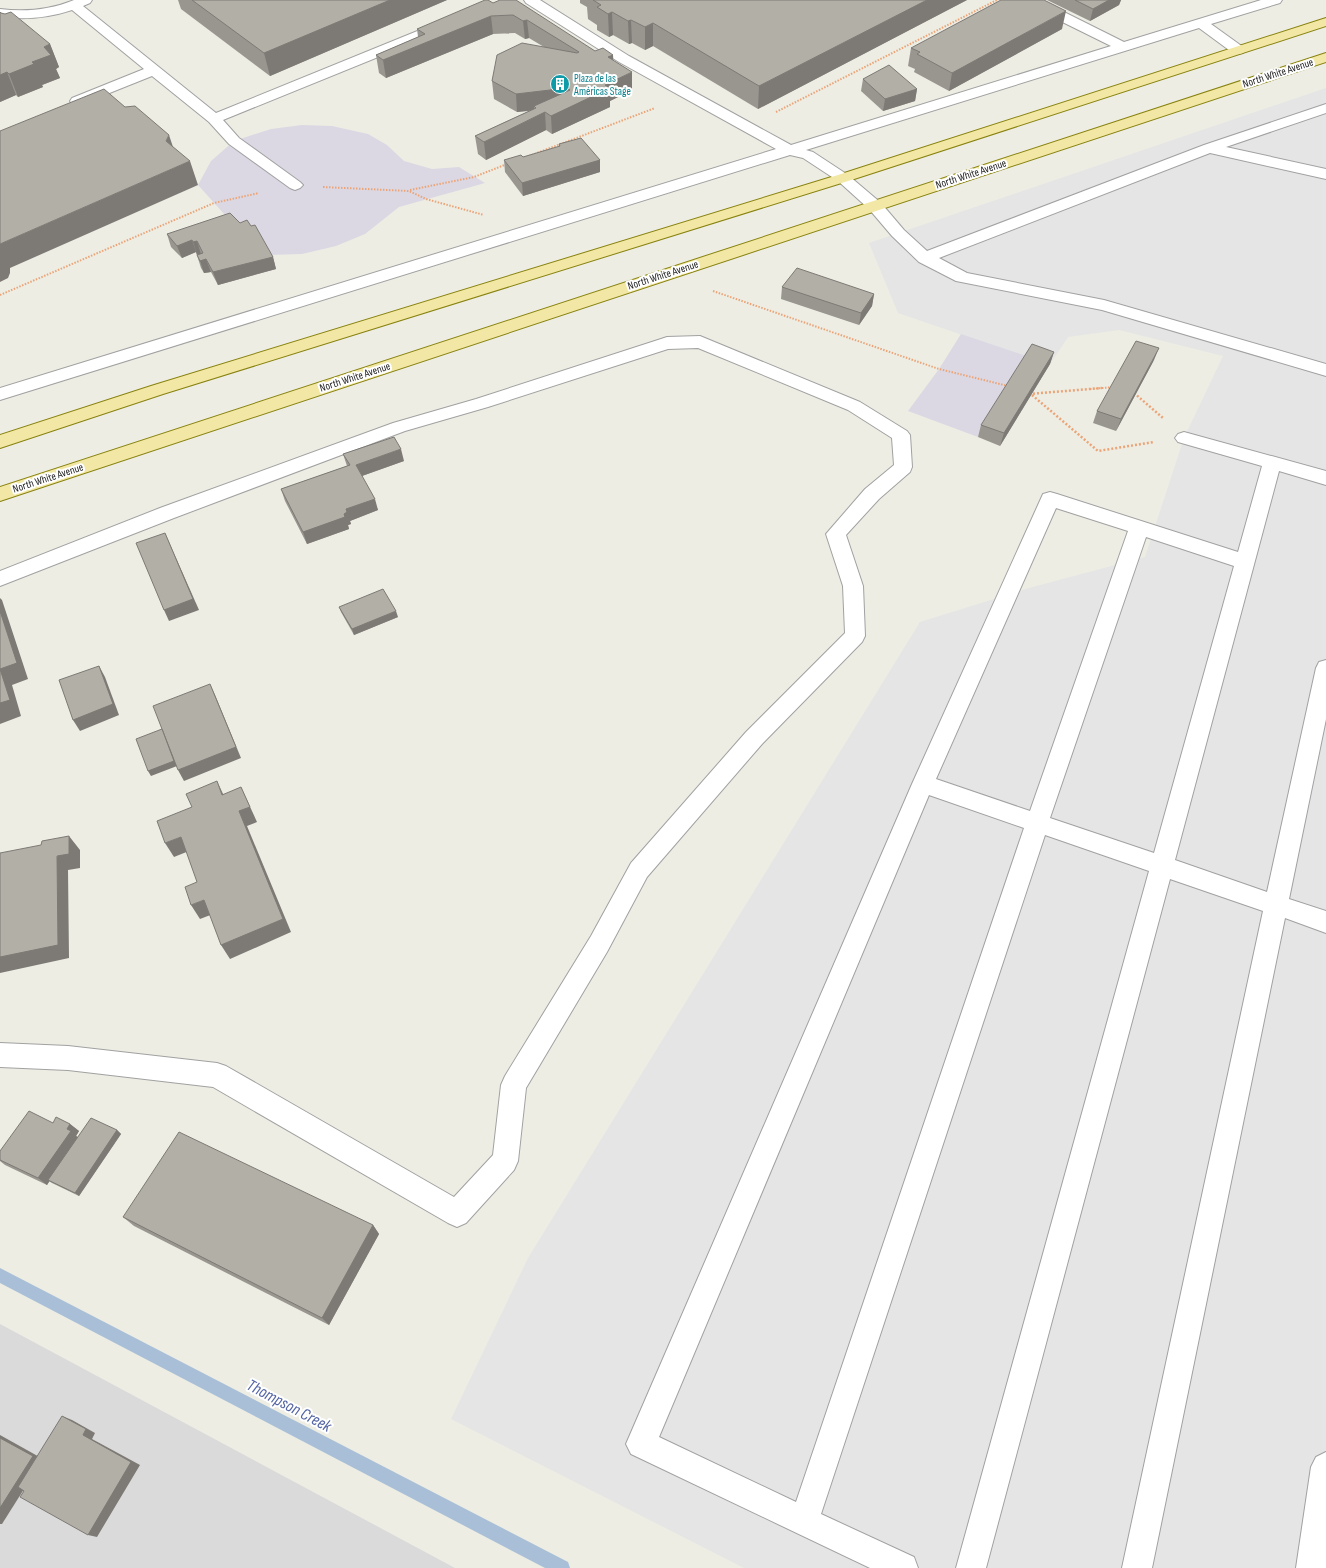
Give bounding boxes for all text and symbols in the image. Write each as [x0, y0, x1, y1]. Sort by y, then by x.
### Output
street label: North White Avenue [1241, 55, 1315, 91]
place label: Plaza de las Américas Stage [573, 72, 631, 98]
building icon: Plaza de las Américas Stage [549, 73, 571, 95]
street label: North White Avenue [934, 156, 1008, 192]
street label: North White Avenue [626, 257, 700, 293]
street label: North White Avenue [318, 359, 392, 395]
street label: North White Avenue [11, 460, 85, 496]
water label: Thompson Creek [243, 1375, 335, 1437]

